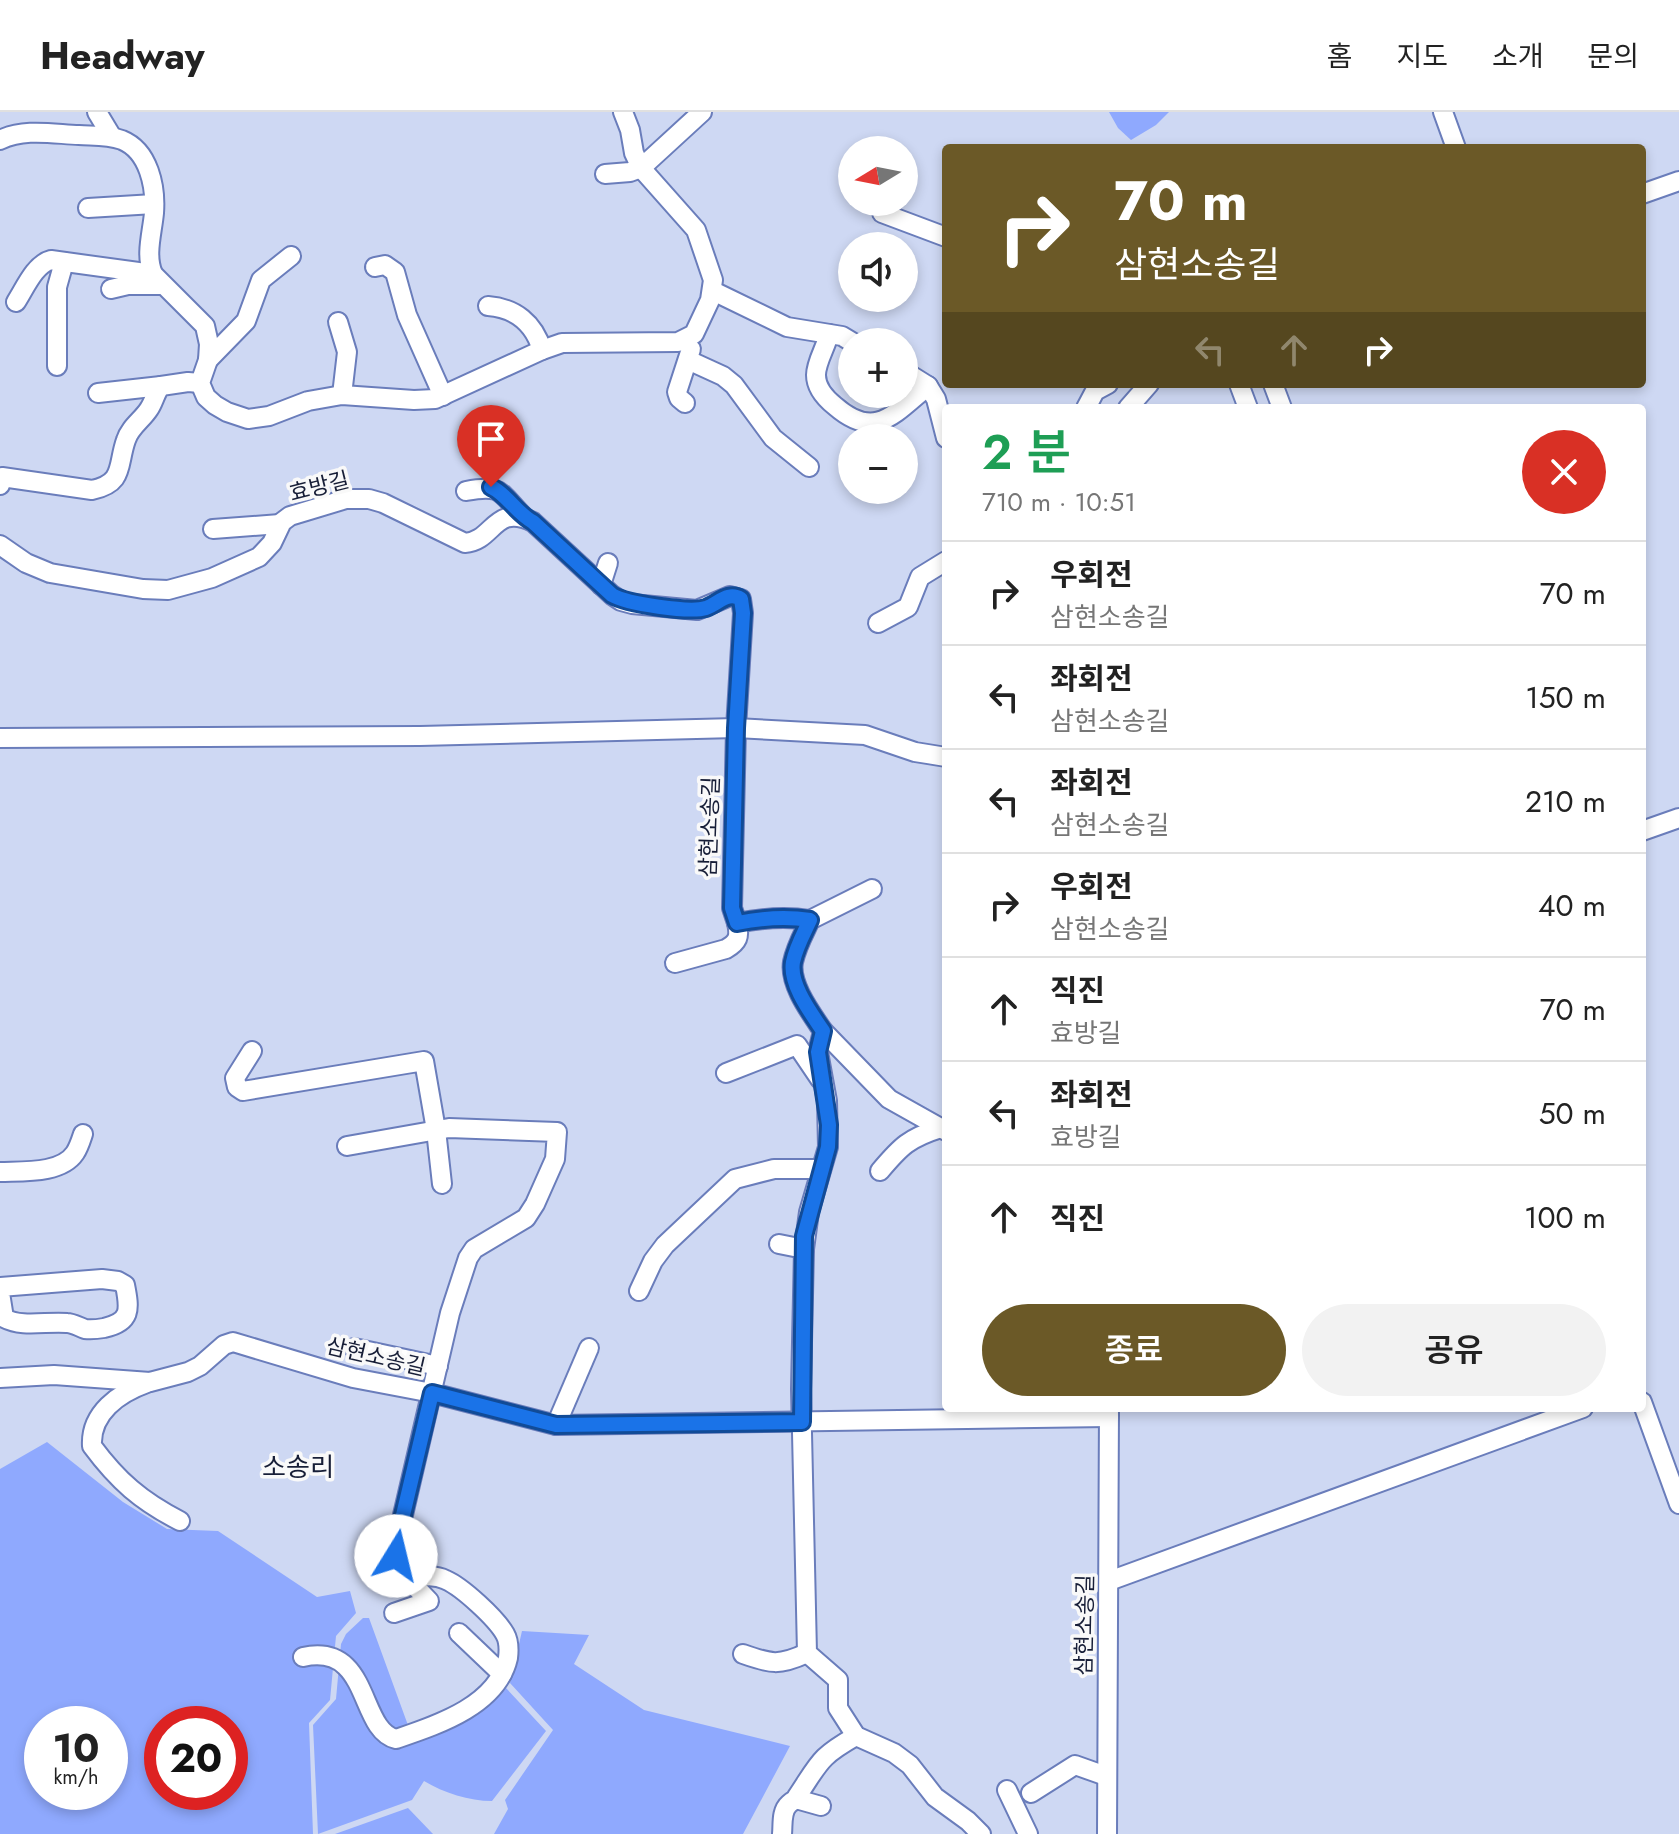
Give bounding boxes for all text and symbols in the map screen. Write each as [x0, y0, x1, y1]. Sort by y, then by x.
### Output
text: Headway [40, 28, 205, 83]
text: 홈 [1327, 36, 1352, 77]
text: 지도 [1396, 36, 1448, 77]
text: 소개 [1492, 36, 1543, 77]
text: 문의 [1587, 36, 1639, 77]
north arrow [838, 136, 918, 216]
map controls [838, 136, 918, 504]
text: 70 m [1114, 160, 1248, 241]
icon: right [982, 176, 1086, 280]
button: sound [838, 232, 918, 312]
text: 삼현소송길 [1114, 238, 1280, 290]
button: + [838, 328, 918, 408]
icon: left [1188, 328, 1232, 372]
icon: ahead [1272, 328, 1316, 372]
icon: right [1356, 328, 1400, 372]
pin [457, 405, 525, 487]
icon: arrive [469, 417, 513, 461]
text: 2 분 [982, 418, 1071, 487]
button: − [838, 424, 918, 504]
button: close [1522, 430, 1606, 514]
street label: 효방길 [286, 463, 352, 509]
text: 710 m · 10:51 [982, 483, 1136, 521]
text: 우회전 [1050, 553, 1133, 596]
icon: right [982, 571, 1026, 615]
text: 70 m [1540, 572, 1606, 615]
text: 삼현소송길 [1050, 598, 1170, 636]
text: 좌회전 [1050, 657, 1133, 700]
icon: left [982, 675, 1026, 719]
text: 150 m [1525, 676, 1606, 719]
text: 삼현소송길 [1050, 702, 1170, 740]
text: 좌회전 [1050, 761, 1133, 804]
street label: 삼현소송길 [691, 776, 727, 878]
icon: left [982, 779, 1026, 823]
text: 210 m [1525, 780, 1606, 823]
text: 삼현소송길 [1050, 806, 1170, 844]
text: 우회전 [1050, 865, 1133, 908]
icon: right [982, 883, 1026, 927]
text: 40 m [1538, 884, 1606, 927]
text: 삼현소송길 [1050, 910, 1170, 948]
text: 직진 [1050, 969, 1105, 1012]
icon: ahead [982, 987, 1026, 1031]
text: 70 m [1540, 988, 1606, 1031]
text: 효방길 [1050, 1014, 1122, 1052]
text: 좌회전 [1050, 1073, 1133, 1116]
icon: left [982, 1091, 1026, 1135]
text: 50 m [1539, 1092, 1606, 1135]
text: 효방길 [1050, 1118, 1122, 1156]
icon: ahead [982, 1195, 1026, 1239]
text: 100 m [1524, 1196, 1606, 1239]
text: 직진 [1050, 1197, 1105, 1240]
button: 종료 [982, 1304, 1286, 1396]
button: 공유 [1302, 1304, 1606, 1396]
street label: 삼현소송길 [323, 1329, 429, 1383]
district label: 소송리 [262, 1448, 334, 1486]
position arrow [354, 1514, 438, 1598]
street label: 삼현소송길 [1067, 1574, 1101, 1676]
speed limit sign: 20 [144, 1706, 248, 1810]
text: 10 [53, 1719, 99, 1777]
text: km/h [53, 1763, 99, 1792]

